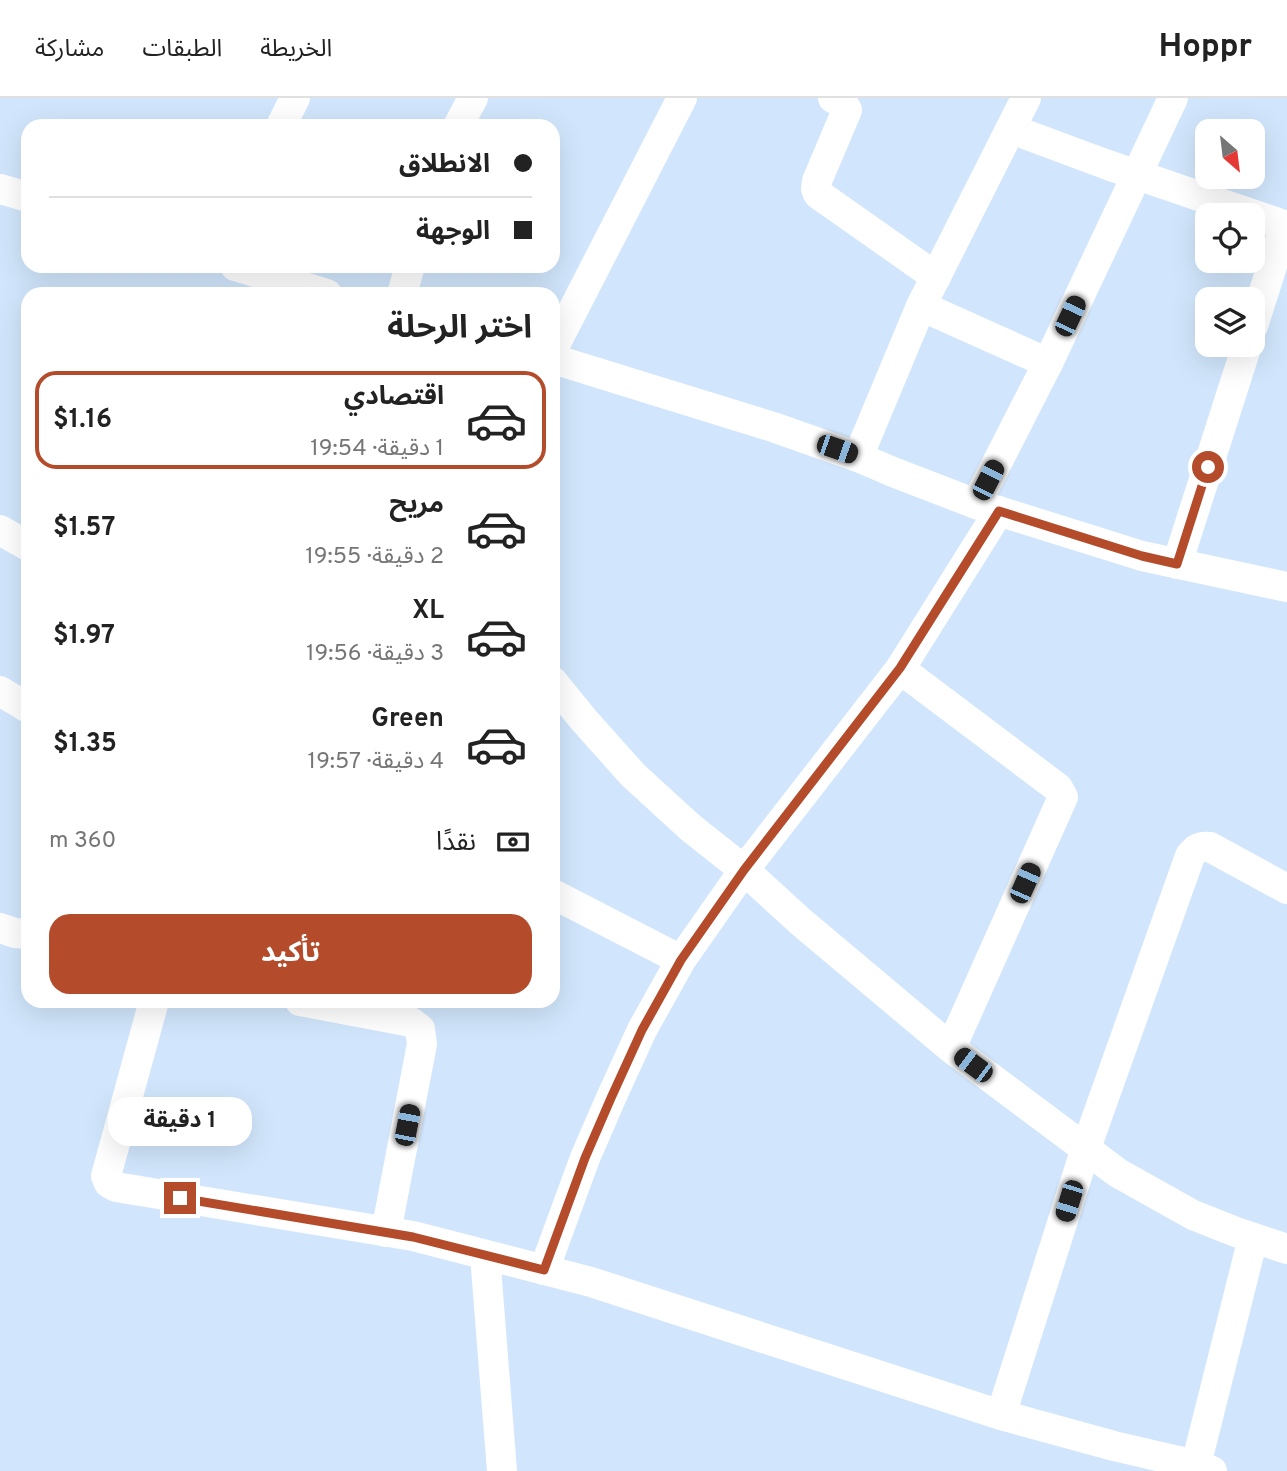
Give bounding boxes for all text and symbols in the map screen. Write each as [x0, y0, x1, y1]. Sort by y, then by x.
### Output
text: Hoppr [1159, 27, 1252, 69]
text: مشاركة [35, 35, 104, 65]
text: الطبقات [142, 35, 222, 65]
text: الخريطة [260, 35, 332, 65]
north arrow [1195, 119, 1265, 189]
map controls [1195, 119, 1265, 357]
text: الانطلاق [399, 149, 490, 182]
button: locate [1195, 203, 1265, 273]
text: الوجهة [416, 216, 490, 249]
button: layers [1195, 287, 1265, 357]
car [1052, 293, 1089, 339]
text: اختر الرحلة [387, 309, 532, 349]
text: اقتصادي [344, 381, 444, 414]
icon: car [465, 389, 528, 452]
text: $1.16 [53, 404, 112, 437]
car [814, 432, 861, 466]
text: 1 دقيقة · 19:54 [310, 435, 444, 464]
route start [1192, 451, 1224, 483]
car [970, 457, 1007, 503]
text: مريح [389, 489, 444, 522]
icon: car [465, 497, 528, 560]
text: $1.57 [53, 512, 115, 545]
text: 2 دقيقة · 19:55 [305, 543, 444, 572]
text: XL [412, 595, 444, 628]
icon: car [465, 605, 528, 668]
text: $1.97 [53, 620, 115, 653]
text: 3 دقيقة · 19:56 [306, 640, 444, 669]
text: Green [371, 703, 444, 736]
icon: car [465, 713, 528, 776]
text: $1.35 [53, 728, 117, 761]
text: 4 دقيقة · 19:57 [308, 748, 444, 777]
icon: cash [494, 823, 532, 861]
text: 360 m [49, 827, 116, 856]
text: نقدًا [436, 827, 476, 860]
car [1007, 860, 1044, 906]
button: تأكيد [49, 914, 532, 994]
car [950, 1044, 997, 1086]
callout: 1 دقيقة [108, 1096, 252, 1146]
car [393, 1102, 422, 1148]
text: 1 دقيقة [144, 1107, 216, 1136]
car [1053, 1178, 1086, 1224]
route end [164, 1182, 196, 1214]

